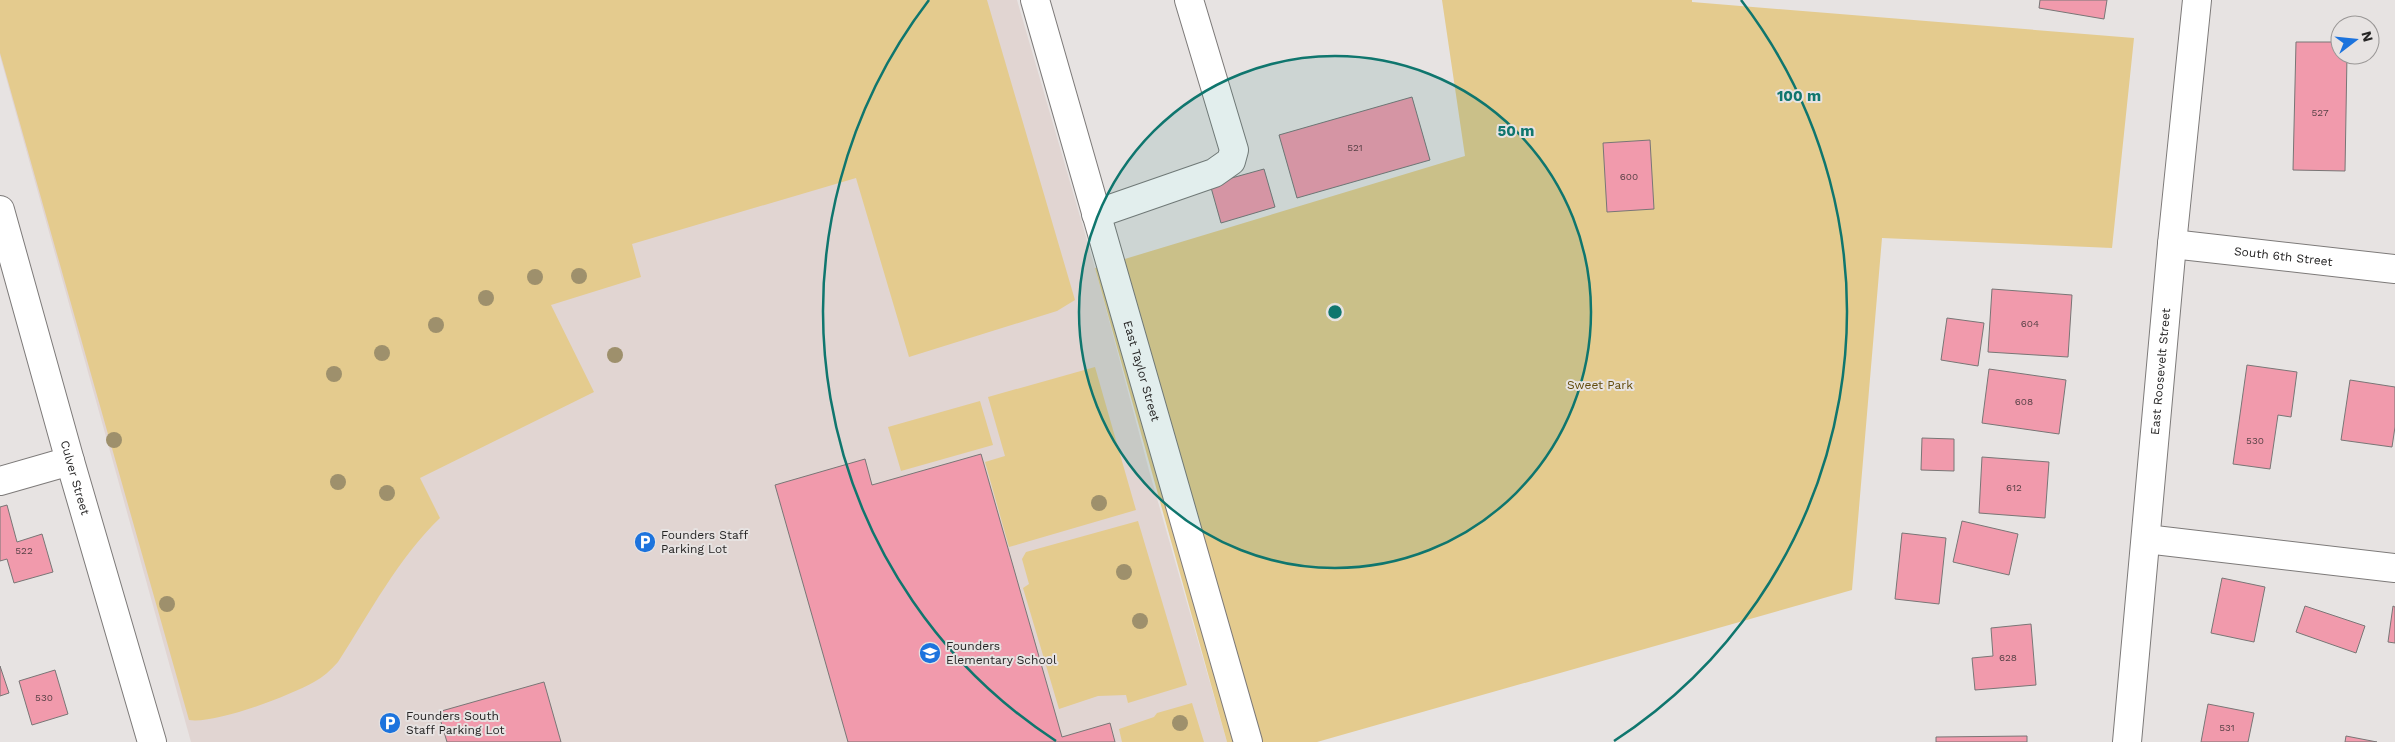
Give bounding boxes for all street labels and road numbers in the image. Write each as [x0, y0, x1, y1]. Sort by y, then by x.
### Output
street label: South 6th Street [2233, 244, 2333, 269]
street label: East Roosevelt Street [2148, 308, 2173, 435]
street label: East Taylor Street [1120, 319, 1163, 423]
street label: Culver Street [58, 439, 92, 517]

